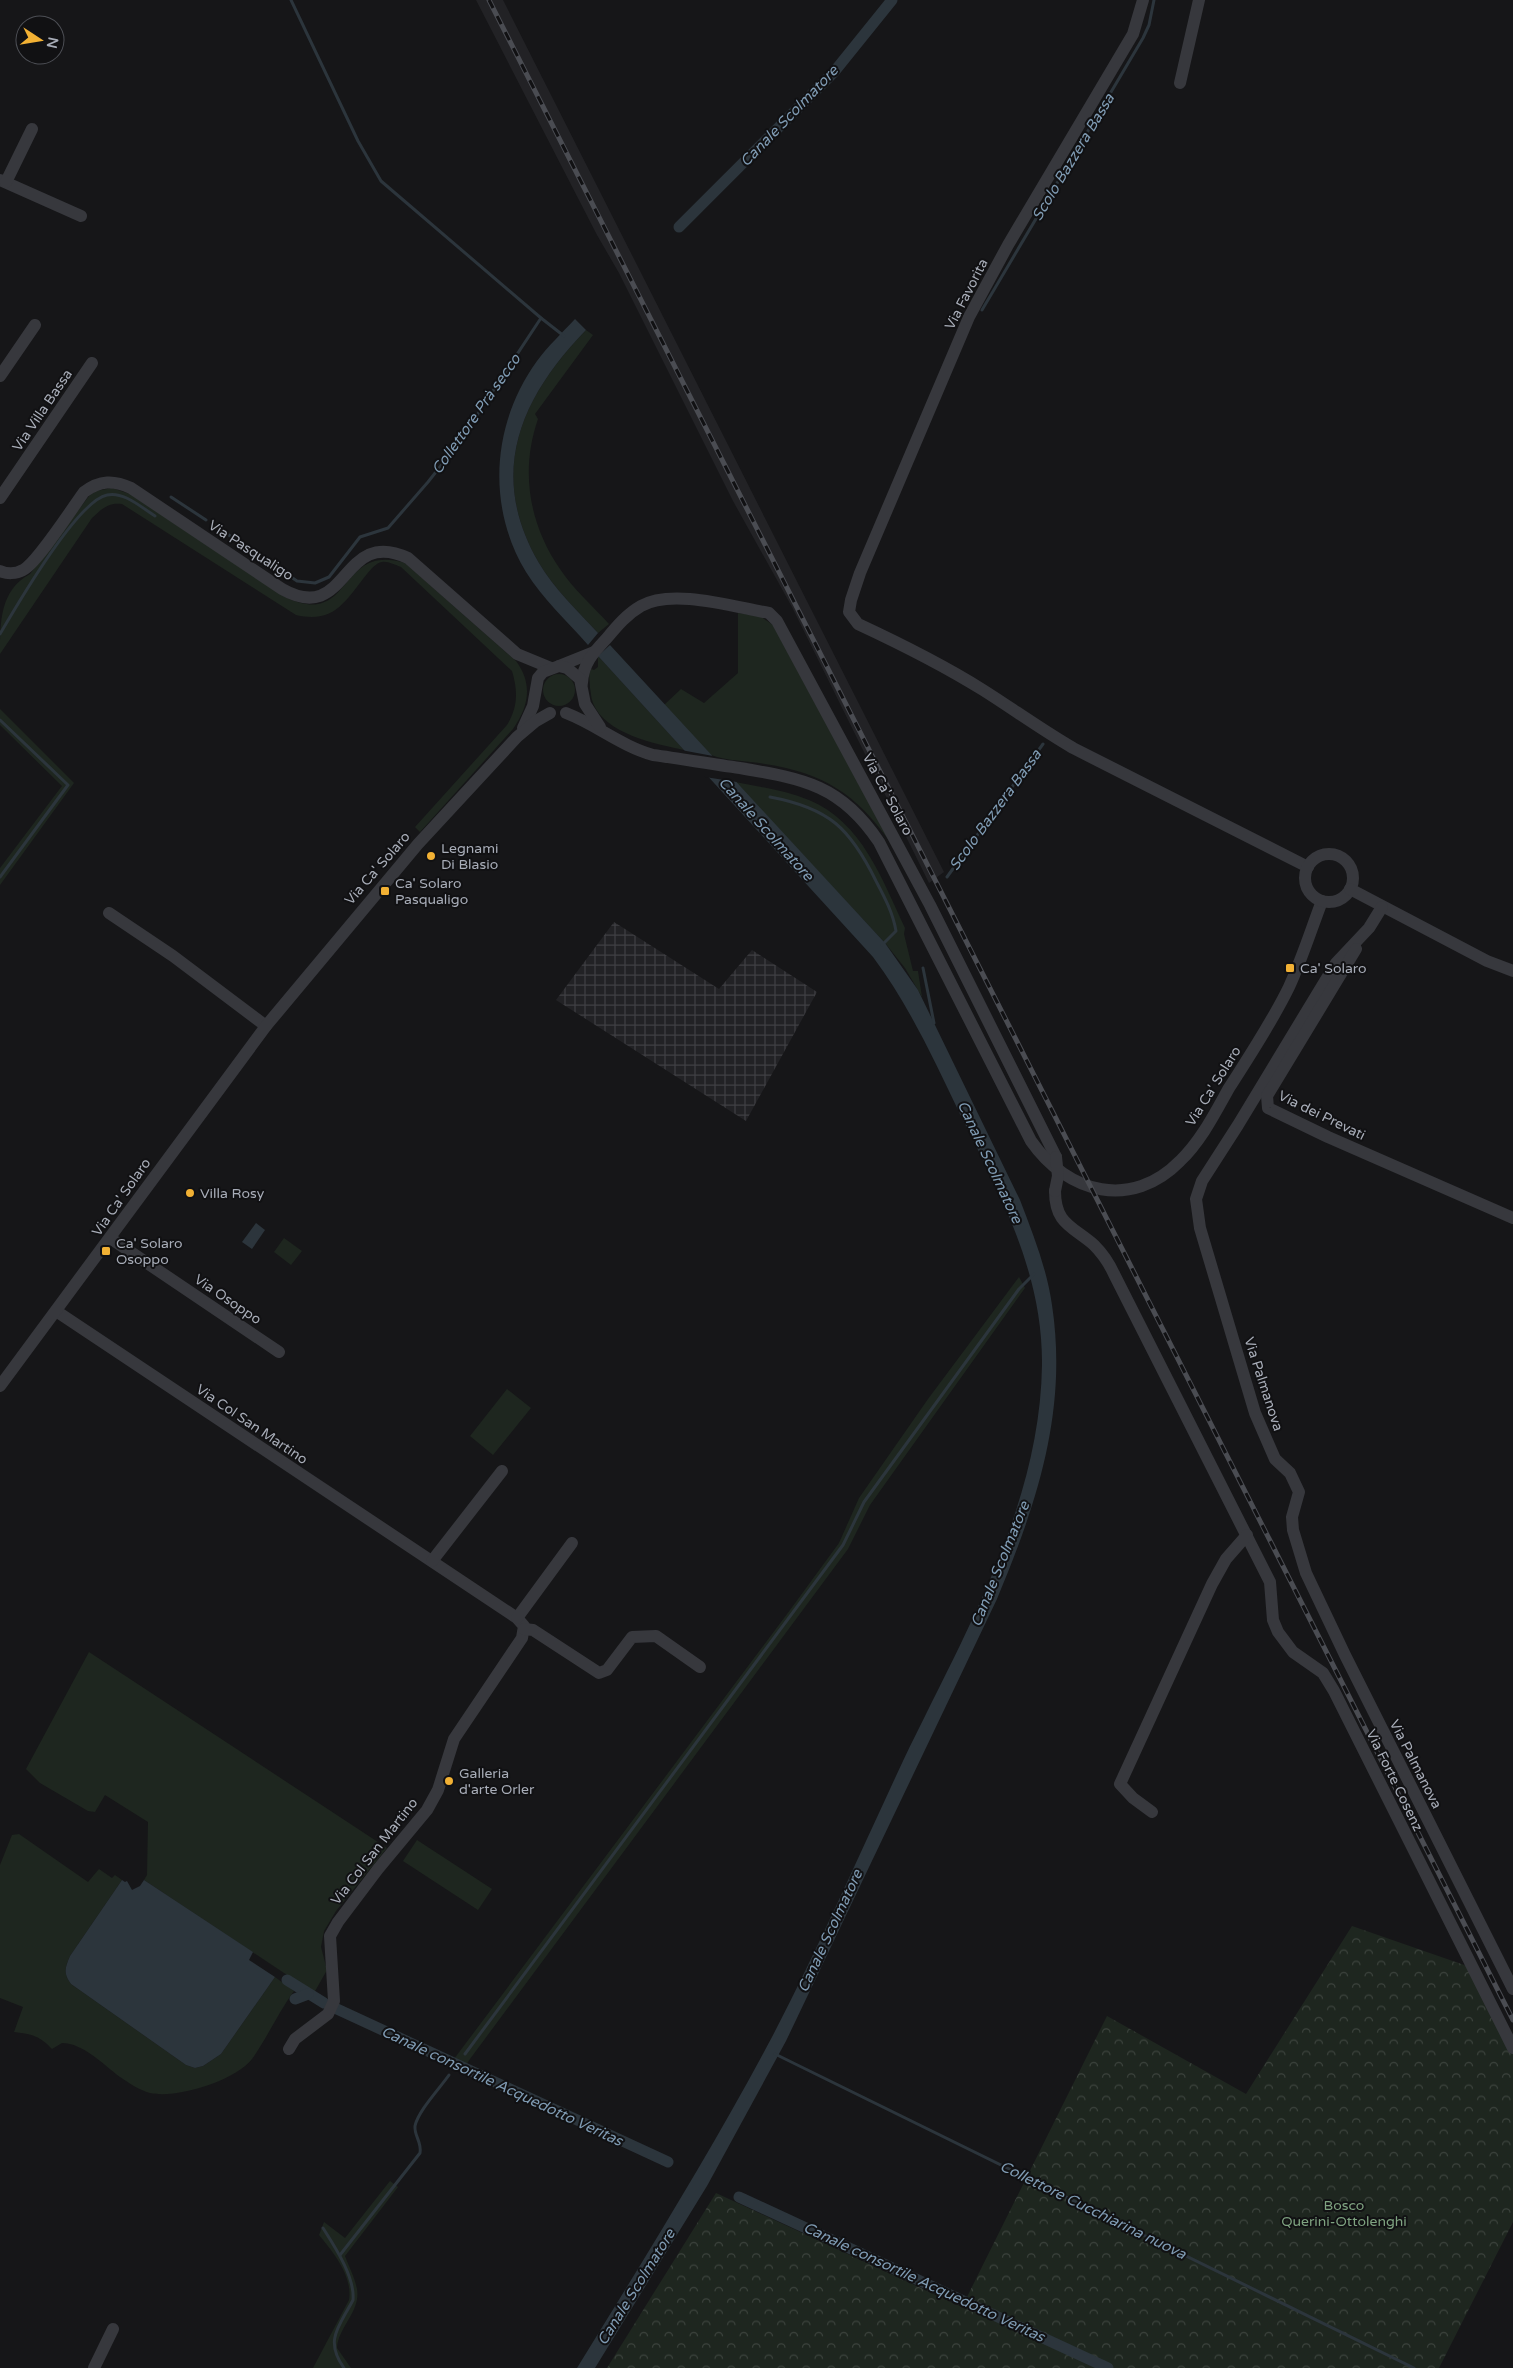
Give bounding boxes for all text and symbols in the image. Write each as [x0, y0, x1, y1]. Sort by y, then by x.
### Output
north arrow [15, 15, 65, 65]
text: N [43, 35, 62, 50]
water label: Canale Scolmatore [736, 61, 843, 170]
water label: Scolo Bazzera Bassa [1028, 90, 1118, 224]
street label: Via Favorita [941, 256, 992, 333]
water label: Collettore Prà secco [428, 350, 525, 477]
street label: Via Villa Bassa [9, 366, 76, 454]
street label: Via Pasqualigo [205, 517, 296, 584]
water label: Scolo Bazzera Bassa [945, 746, 1045, 874]
street label: Via Ca' Solaro [859, 750, 916, 838]
water label: Canale Scolmatore [715, 773, 818, 886]
street label: Via Ca' Solaro [341, 828, 414, 908]
place label: Legnami Di Blasio [441, 840, 499, 873]
marker: Legnami Di Blasio [425, 850, 437, 862]
place label: Ca' Solaro Pasqualigo [395, 875, 468, 908]
marker: Ca' Solaro Pasqualigo [379, 885, 391, 897]
place label: Ca' Solaro [1300, 960, 1367, 977]
marker: Ca' Solaro [1284, 962, 1296, 974]
street label: Via Ca' Solaro [1182, 1043, 1245, 1129]
street label: Via dei Prevati [1276, 1087, 1368, 1144]
water label: Canale Scolmatore [954, 1098, 1027, 1228]
street label: Via Ca' Solaro [88, 1155, 154, 1239]
place label: Villa Rosy [200, 1185, 265, 1202]
marker: Villa Rosy [184, 1187, 196, 1199]
place label: Ca' Solaro Osoppo [116, 1235, 183, 1268]
marker: Ca' Solaro Osoppo [100, 1245, 112, 1257]
street label: Via Osoppo [191, 1271, 265, 1328]
street label: Via Palmanova [1240, 1335, 1287, 1433]
street label: Via Col San Martino [193, 1381, 311, 1468]
water label: Canale Scolmatore [967, 1497, 1034, 1629]
street label: Via Palmanova [1386, 1717, 1445, 1812]
street label: Via Forte Cosenz [1362, 1726, 1427, 1834]
place label: Galleria d'arte Orler [459, 1765, 535, 1798]
marker: Galleria d'arte Orler [443, 1775, 455, 1787]
street label: Via Col San Martino [327, 1794, 421, 1908]
water label: Canale Scolmatore [794, 1865, 867, 1995]
water label: Canale consortile Acquedotto Veritas [378, 2022, 627, 2151]
water label: Collettore Cucchiarina nuova [997, 2157, 1189, 2263]
park label: Bosco Querini-Ottolenghi [1281, 2197, 1407, 2230]
water label: Canale consortile Acquedotto Veritas [800, 2218, 1049, 2347]
water label: Canale Scolmatore [593, 2224, 680, 2348]

